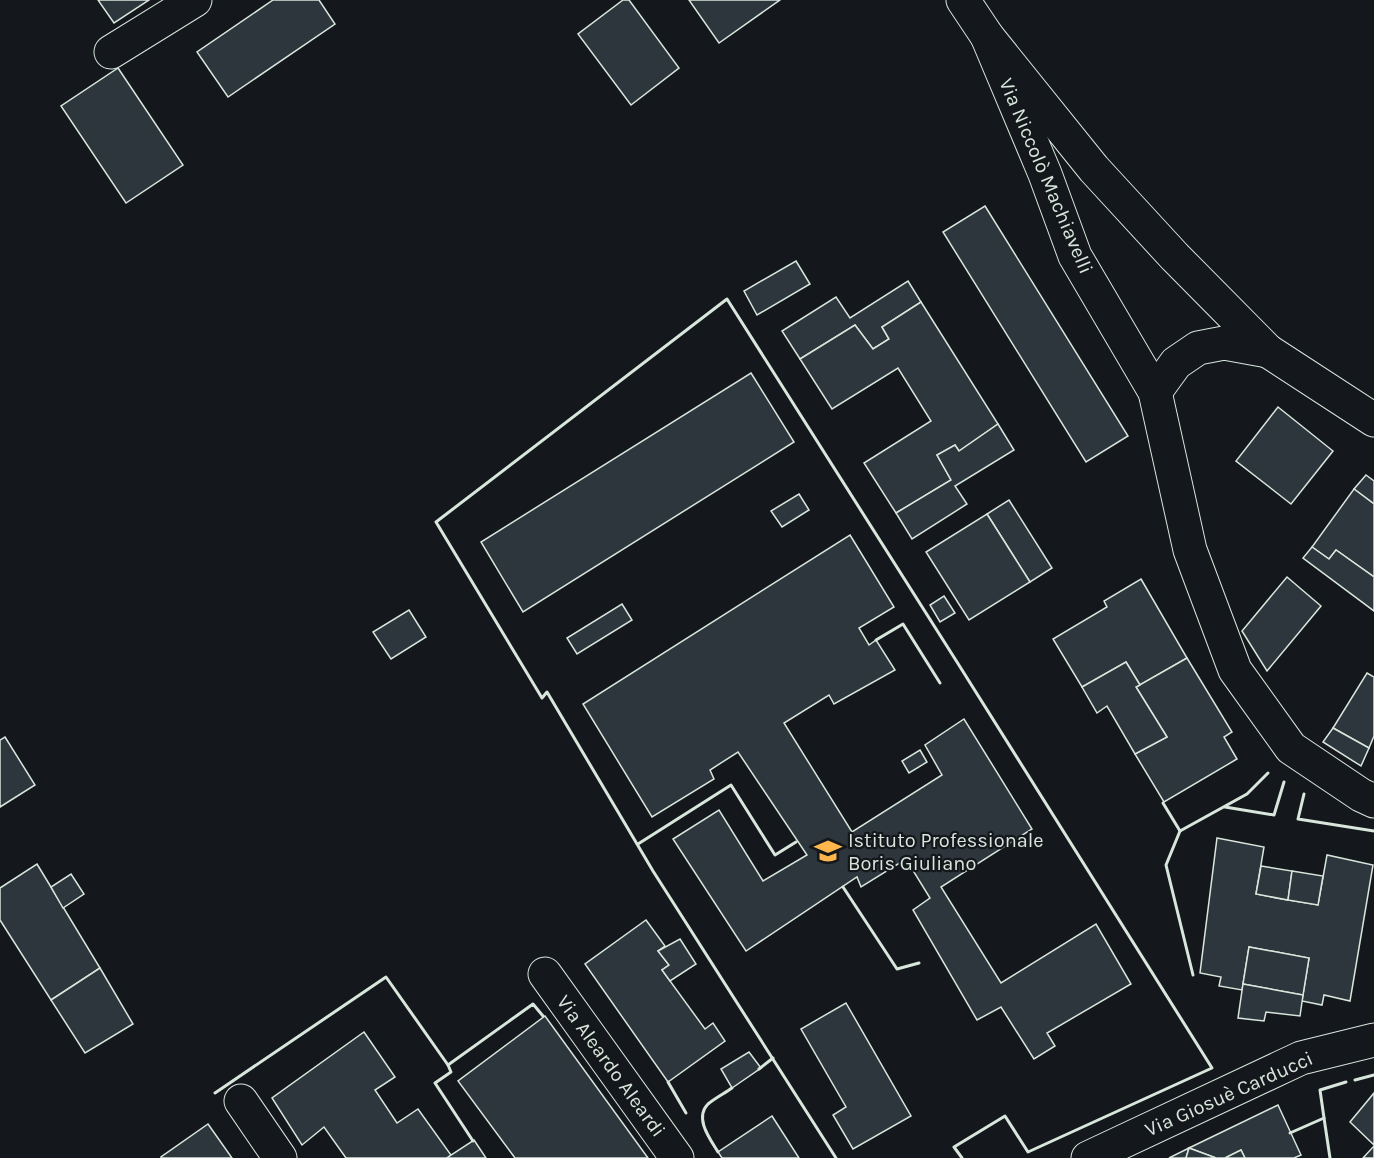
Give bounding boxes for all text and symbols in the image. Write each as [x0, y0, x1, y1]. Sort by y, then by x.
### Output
street label: Via Niccolò Machiavelli [994, 75, 1098, 277]
place label: Istituto Professionale Boris Giuliano [848, 829, 1044, 875]
school or university icon: Istituto Professionale Boris Giuliano [813, 836, 843, 866]
street label: Via Aleardo Aleardi [552, 991, 670, 1141]
street label: Via Giosuè Carducci [1141, 1047, 1317, 1141]

